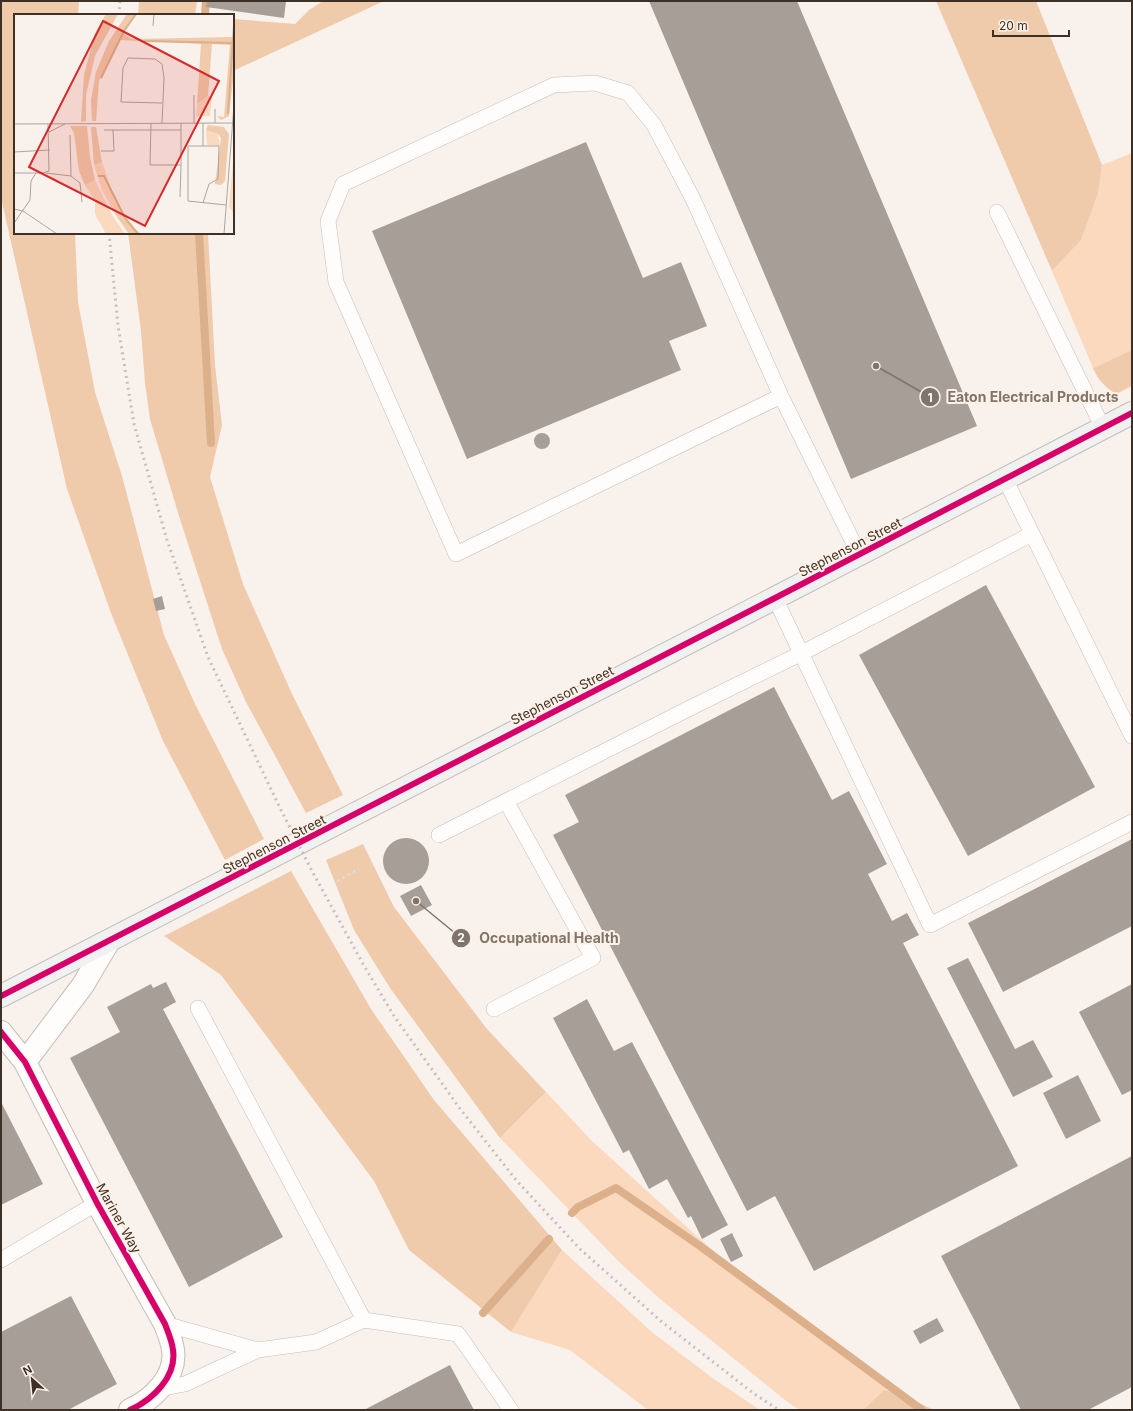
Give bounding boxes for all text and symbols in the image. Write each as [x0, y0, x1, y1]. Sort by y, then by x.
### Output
scale bar [993, 12, 1069, 38]
inset map [14, 14, 234, 234]
text: 20 m [999, 18, 1028, 33]
callout: Eaton Electrical Products [920, 384, 1127, 410]
text: Eaton Electrical Products [947, 388, 1119, 405]
text: 1 [927, 390, 933, 405]
street label: Stephenson Street [796, 514, 904, 580]
street label: Stephenson Street [508, 662, 616, 728]
street label: Stephenson Street [220, 811, 328, 877]
callout: Occupational Health [451, 925, 626, 951]
text: Occupational Health [479, 929, 619, 946]
text: 2 [457, 930, 465, 945]
street label: Mariner Way [93, 1180, 145, 1256]
north arrow [12, 1359, 52, 1399]
text: N [21, 1362, 34, 1378]

